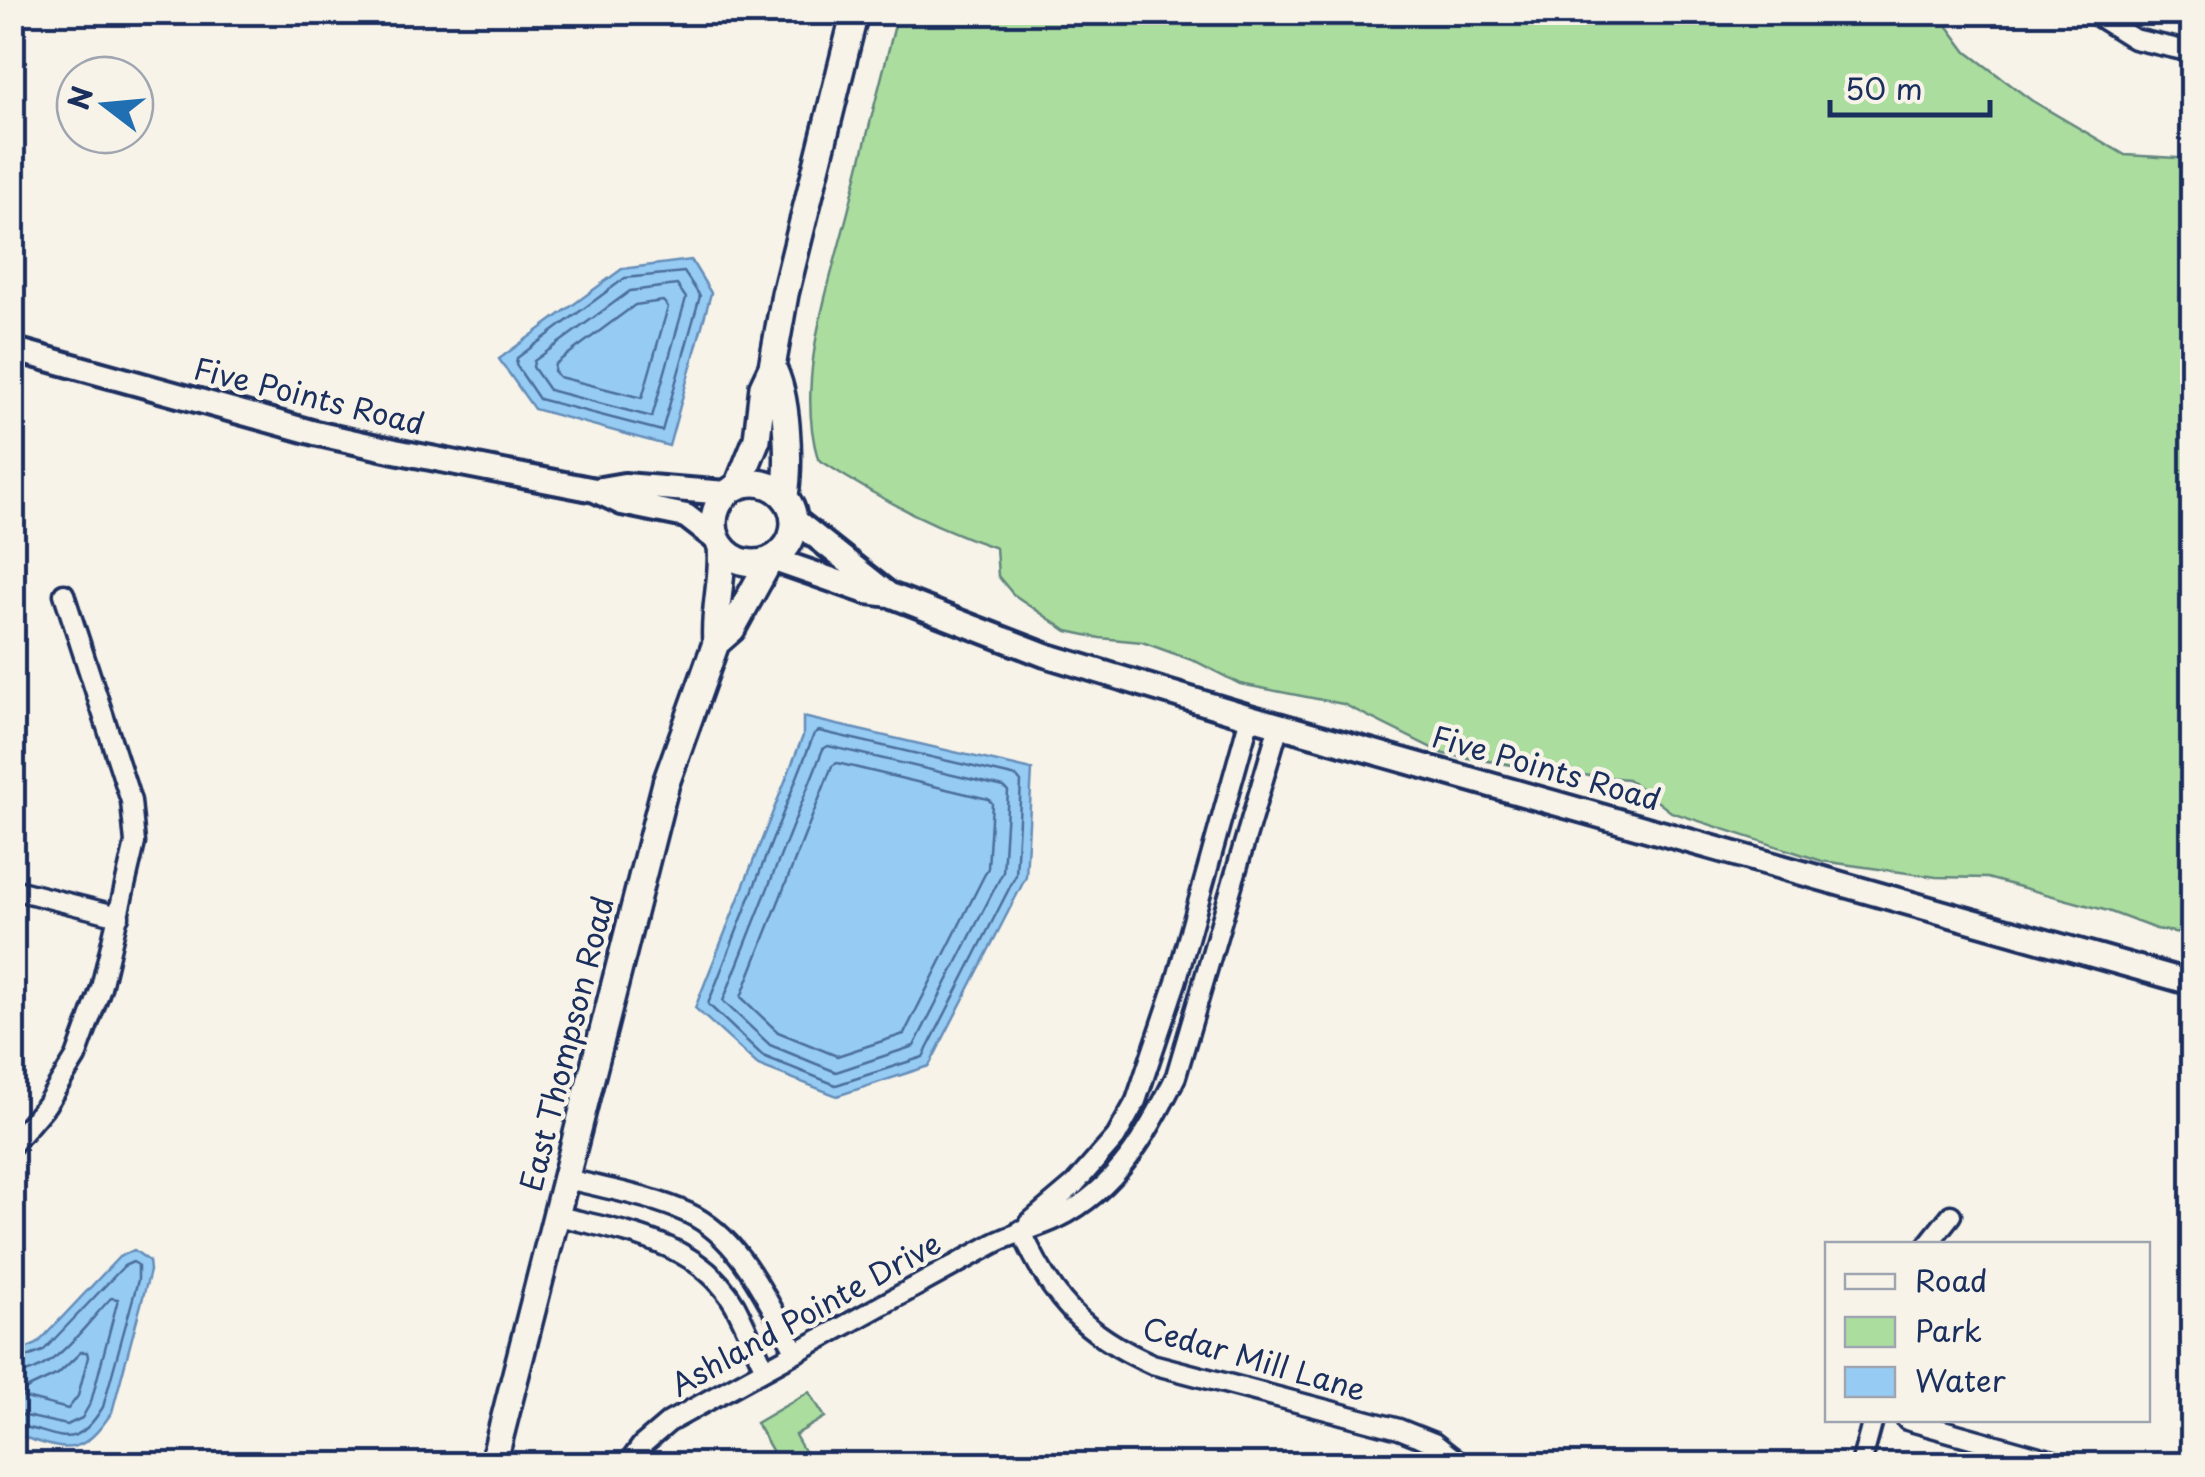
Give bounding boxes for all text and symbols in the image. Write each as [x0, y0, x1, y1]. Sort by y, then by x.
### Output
north arrow [55, 55, 155, 155]
scale bar [1830, 55, 1990, 117]
text: 50 m [1845, 65, 1923, 110]
text: N [56, 81, 103, 114]
street label: Five Points Road [190, 344, 430, 445]
street label: Five Points Road [1427, 712, 1666, 821]
street label: East Thompson Road [507, 891, 624, 1196]
street label: Ashland Pointe Drive [661, 1220, 948, 1406]
legend [1825, 1242, 2150, 1422]
text: Road [1915, 1257, 1988, 1302]
street label: Cedar Mill Lane [1138, 1304, 1372, 1411]
text: Park [1915, 1307, 1982, 1352]
text: Water [1915, 1357, 2006, 1402]

